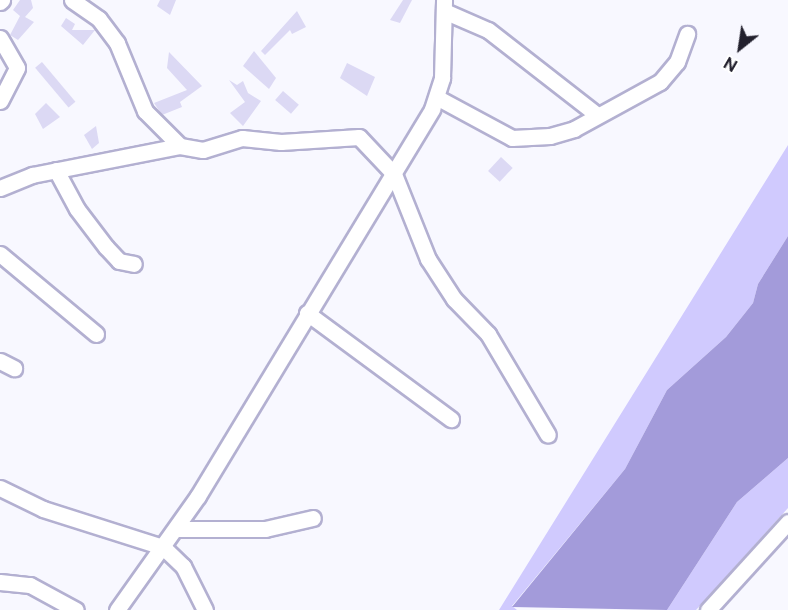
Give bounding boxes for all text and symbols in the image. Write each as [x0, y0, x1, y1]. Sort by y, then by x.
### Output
north arrow [710, 18, 770, 78]
text: N [721, 53, 741, 75]

